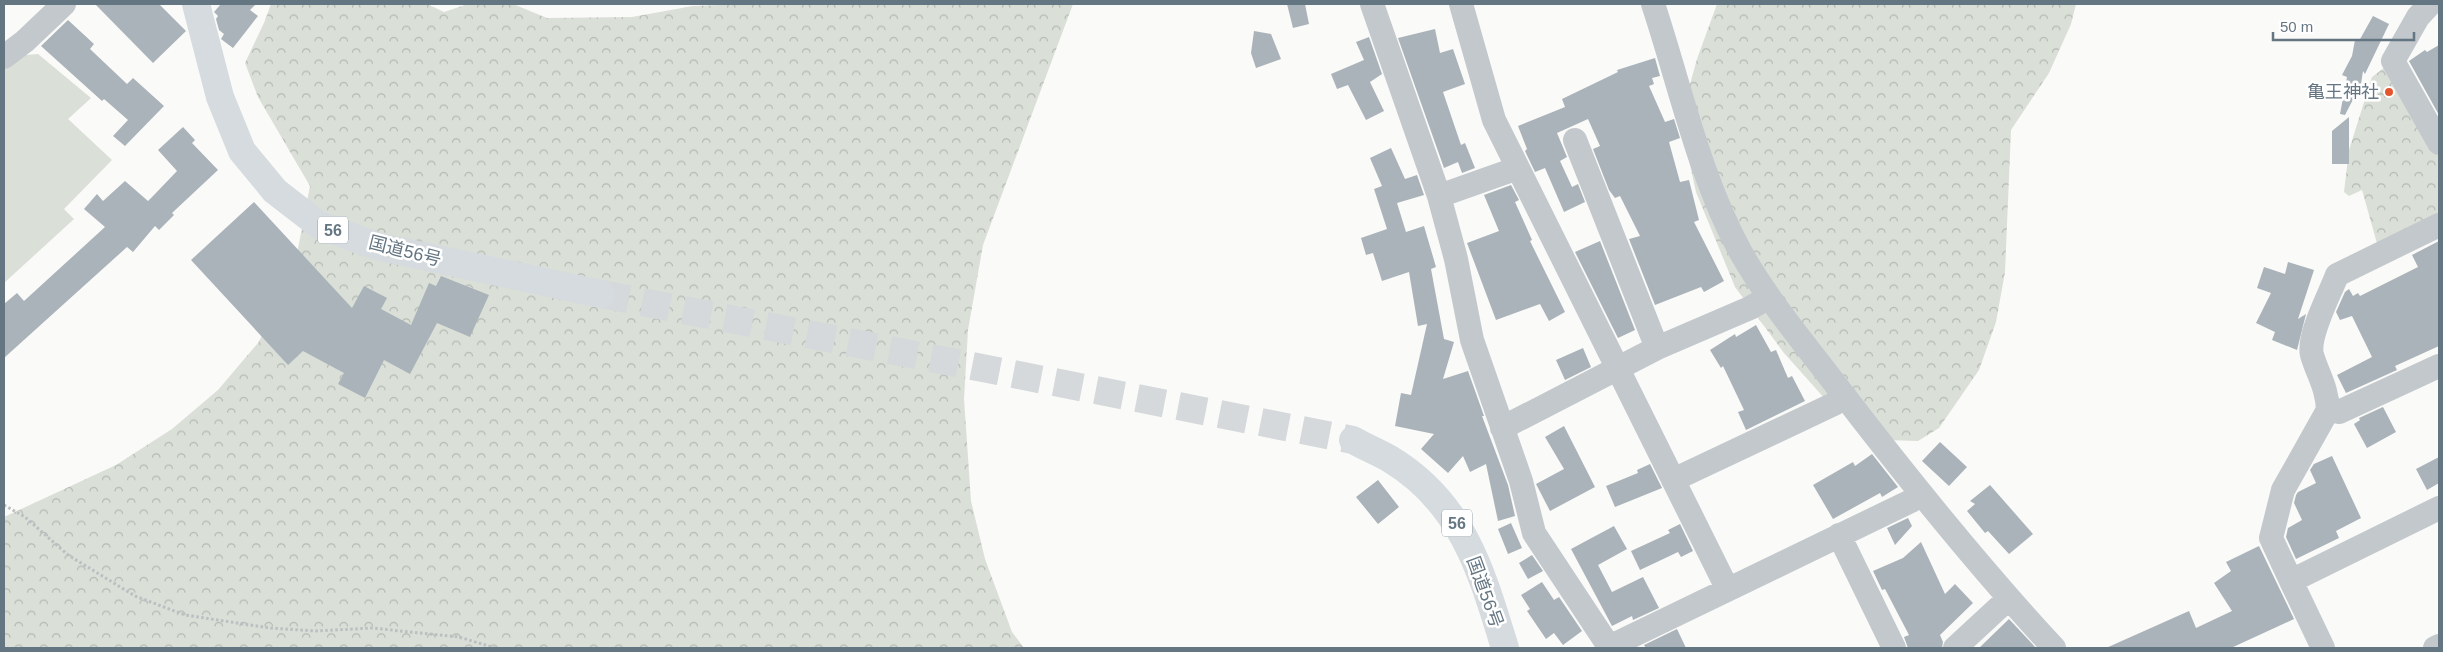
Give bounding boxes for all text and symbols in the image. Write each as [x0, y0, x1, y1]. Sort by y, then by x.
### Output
scale bar [2273, 10, 2414, 42]
text: 50 m [2280, 18, 2313, 35]
place label: 亀王神社 [2307, 82, 2379, 102]
marker: 亀王神社 [2383, 86, 2395, 98]
road number: 56 [318, 216, 348, 244]
street label: 国道56号 [367, 232, 443, 270]
road number: 56 [1442, 509, 1472, 536]
street label: 国道56号 [1463, 554, 1507, 630]

